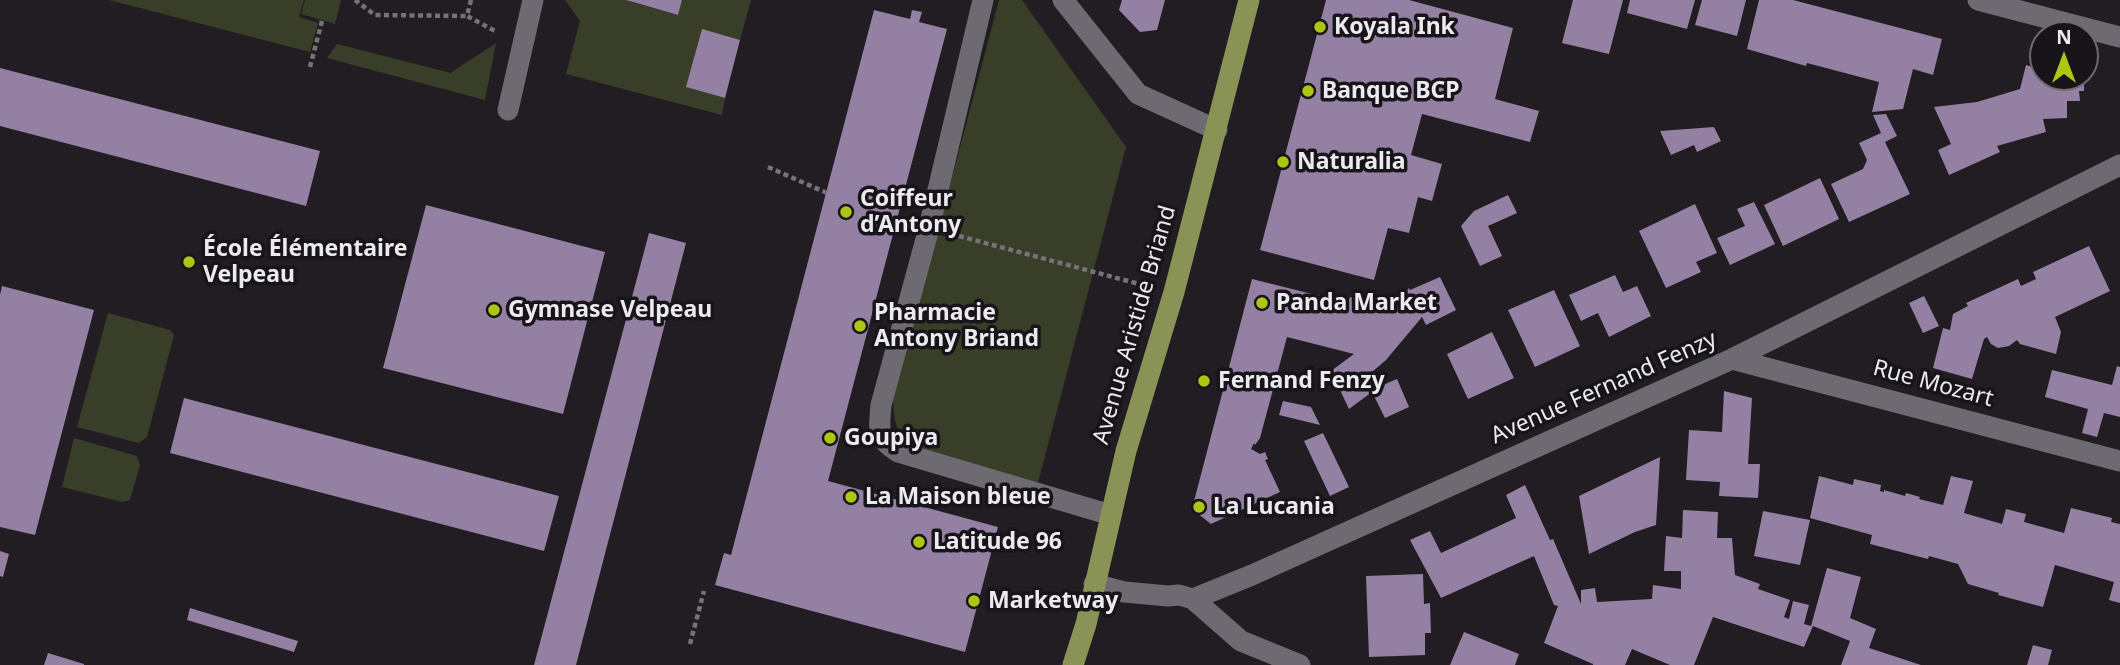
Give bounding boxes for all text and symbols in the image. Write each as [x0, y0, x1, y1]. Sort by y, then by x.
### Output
place label: Koyala Ink [1334, 13, 1455, 41]
marker: Koyala Ink [1312, 19, 1328, 35]
north arrow [2029, 21, 2099, 91]
text: N [2056, 24, 2072, 50]
place label: Banque BCP [1322, 77, 1460, 105]
marker: Banque BCP [1300, 83, 1316, 99]
place label: Naturalia [1297, 148, 1406, 176]
marker: Naturalia [1275, 154, 1291, 170]
place label: Coiffeur d’Antony [860, 185, 961, 239]
street label: Avenue Aristide Briand [1088, 203, 1182, 447]
marker: Coiffeur d’Antony [838, 204, 854, 220]
place label: École Élémentaire Velpeau [203, 235, 407, 289]
marker: École Élémentaire Velpeau [181, 254, 197, 270]
place label: Panda Market [1276, 289, 1437, 317]
marker: Panda Market [1254, 295, 1270, 311]
place label: Gymnase Velpeau [508, 296, 712, 324]
place label: Pharmacie Antony Briand [874, 299, 1039, 353]
marker: Gymnase Velpeau [486, 302, 502, 318]
marker: Pharmacie Antony Briand [852, 318, 868, 334]
street label: Avenue Fernand Fenzy [1487, 326, 1721, 450]
street label: Rue Mozart [1870, 355, 1996, 413]
place label: Fernand Fenzy [1218, 367, 1385, 395]
marker: Fernand Fenzy [1196, 373, 1212, 389]
place label: Goupiya [844, 424, 938, 452]
marker: Goupiya [822, 430, 838, 446]
place label: La Maison bleue [865, 483, 1051, 511]
marker: La Maison bleue [843, 489, 859, 505]
place label: La Lucania [1213, 493, 1335, 521]
marker: La Lucania [1191, 499, 1207, 515]
place label: Latitude 96 [933, 528, 1062, 556]
marker: Latitude 96 [911, 534, 927, 550]
place label: Marketway [988, 587, 1118, 615]
marker: Marketway [966, 593, 982, 609]

